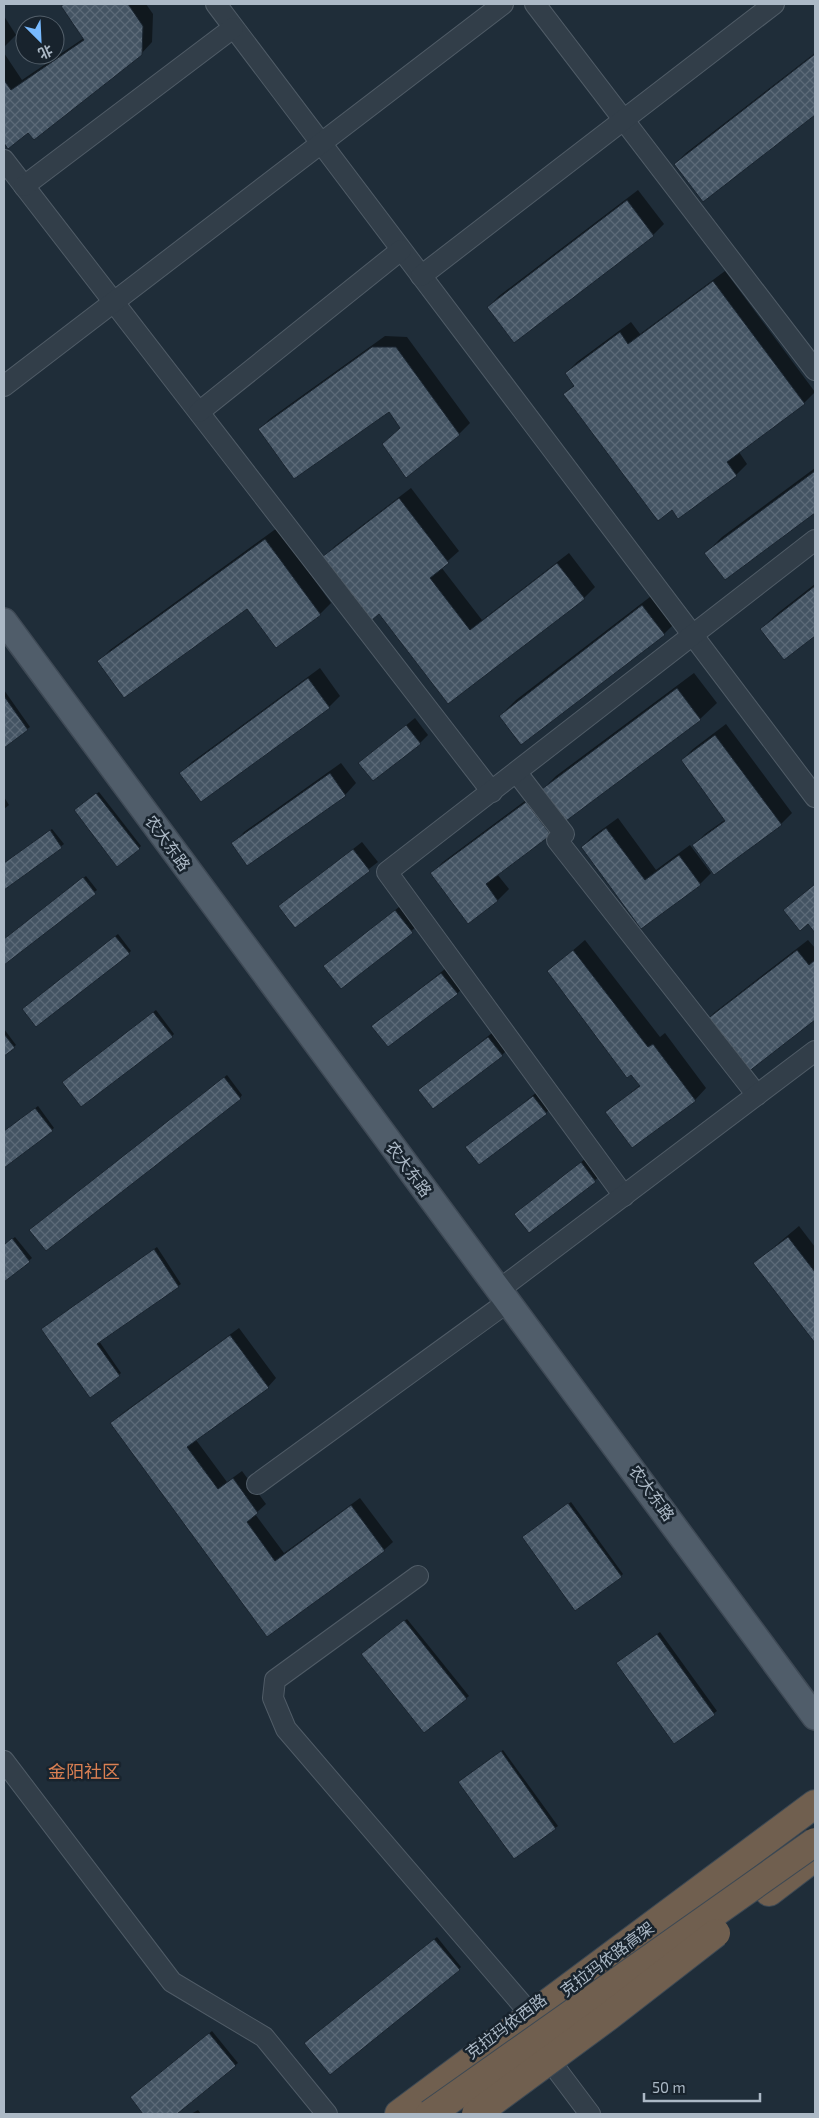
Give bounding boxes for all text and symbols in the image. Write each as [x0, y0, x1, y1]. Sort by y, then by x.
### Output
north arrow [15, 15, 65, 65]
text: 北 [36, 42, 55, 63]
street label: 农大东路 [142, 811, 195, 874]
street label: 农大东路 [383, 1137, 436, 1200]
street label: 农大东路 [626, 1461, 679, 1524]
district label: 金阳社区 [48, 1760, 120, 1782]
street label: 克拉玛依路高架 [556, 1917, 657, 2000]
street label: 克拉玛依西路 [462, 1989, 550, 2062]
scale bar [644, 2070, 760, 2102]
text: 50 m [652, 2078, 686, 2096]

